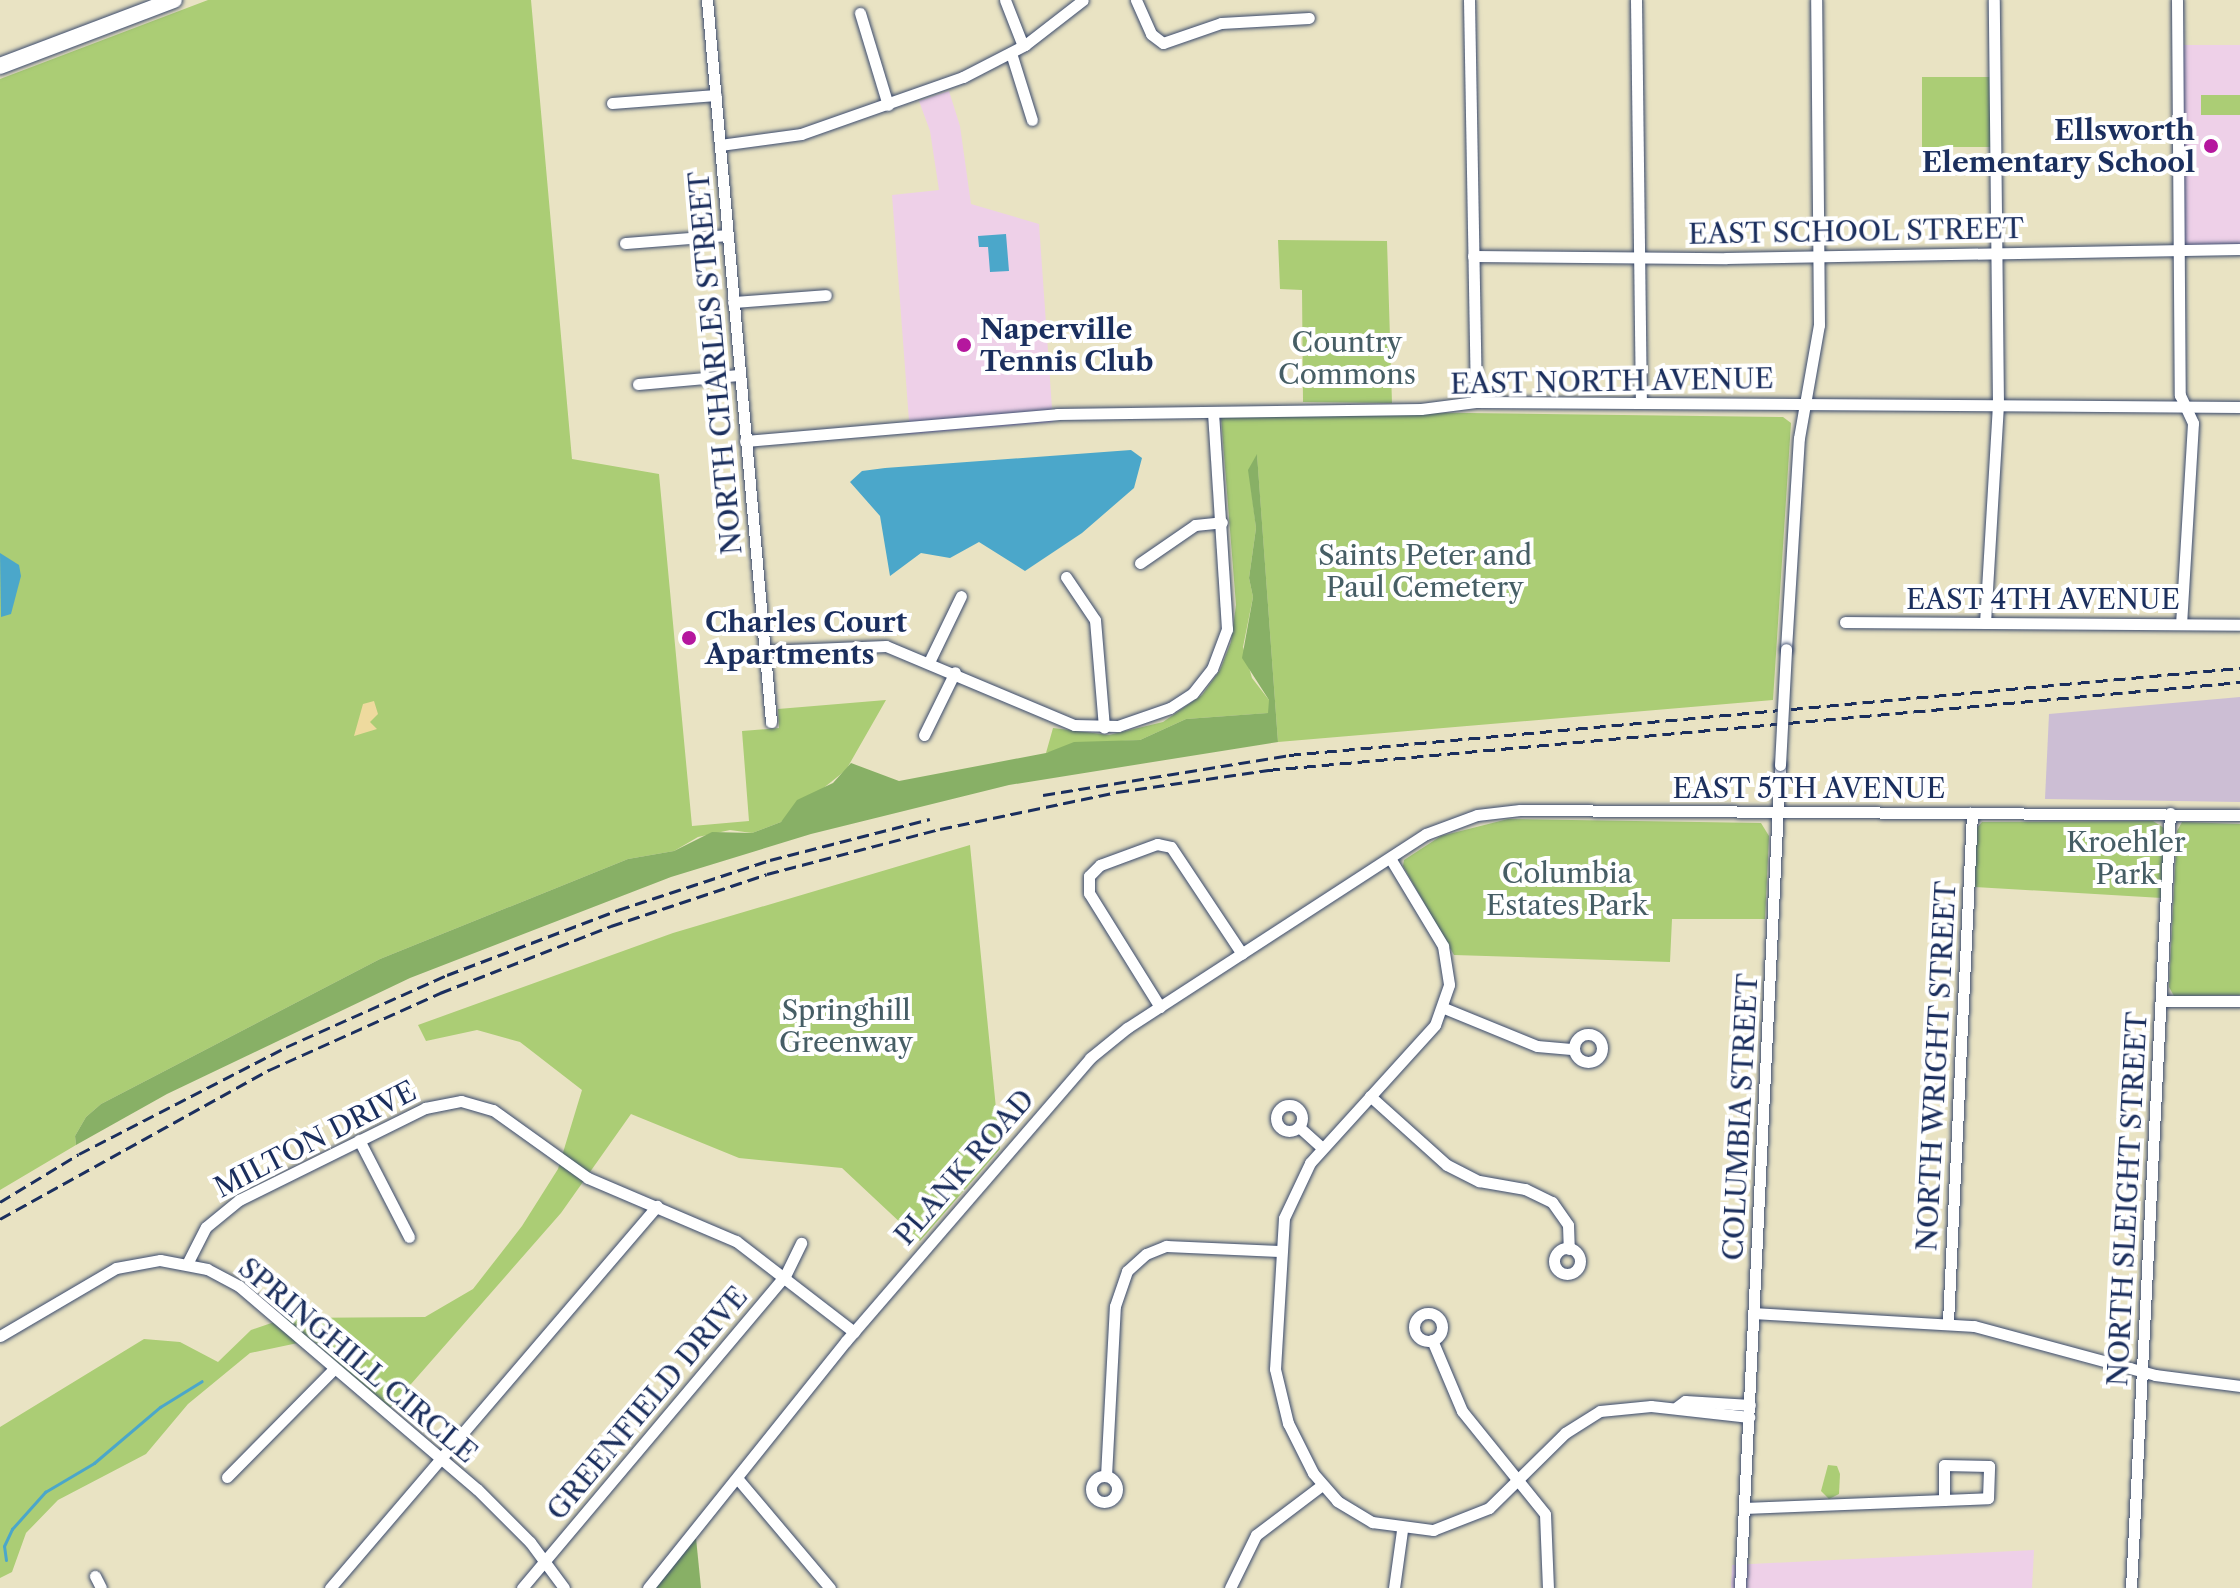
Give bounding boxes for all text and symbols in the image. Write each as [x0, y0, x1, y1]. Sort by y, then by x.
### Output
place label: Ellsworth Elementary School [1921, 113, 2195, 179]
marker: Ellsworth Elementary School [2202, 137, 2220, 155]
street label: NORTH CHARLES STREET [682, 170, 748, 556]
street label: EAST SCHOOL STREET [1687, 211, 2025, 251]
place label: Naperville Tennis Club [980, 312, 1153, 378]
park label: Country Commons [1278, 325, 1416, 391]
marker: Naperville Tennis Club [955, 336, 973, 354]
street label: EAST NORTH AVENUE [1449, 361, 1775, 401]
park label: Saints Peter and Paul Cemetery [1318, 538, 1532, 604]
street label: EAST 4TH AVENUE [1905, 582, 2181, 616]
place label: Charles Court Apartments [705, 605, 907, 671]
marker: Charles Court Apartments [680, 629, 698, 647]
street label: EAST 5TH AVENUE [1672, 771, 1946, 805]
park label: Kroehler Park [2066, 825, 2186, 891]
park label: Columbia Estates Park [1486, 856, 1648, 922]
street label: NORTH WRIGHT STREET [1909, 879, 1963, 1253]
street label: COLUMBIA STREET [1716, 972, 1764, 1262]
park label: Springhill Greenway [779, 993, 913, 1059]
street label: NORTH SLEIGHT STREET [2100, 1011, 2154, 1387]
street label: MILTON DRIVE [209, 1074, 421, 1204]
street label: PLANK ROAD [887, 1082, 1041, 1252]
street label: SPRINGHILL CIRCLE [232, 1250, 484, 1470]
street label: GREENFIELD DRIVE [540, 1280, 754, 1526]

